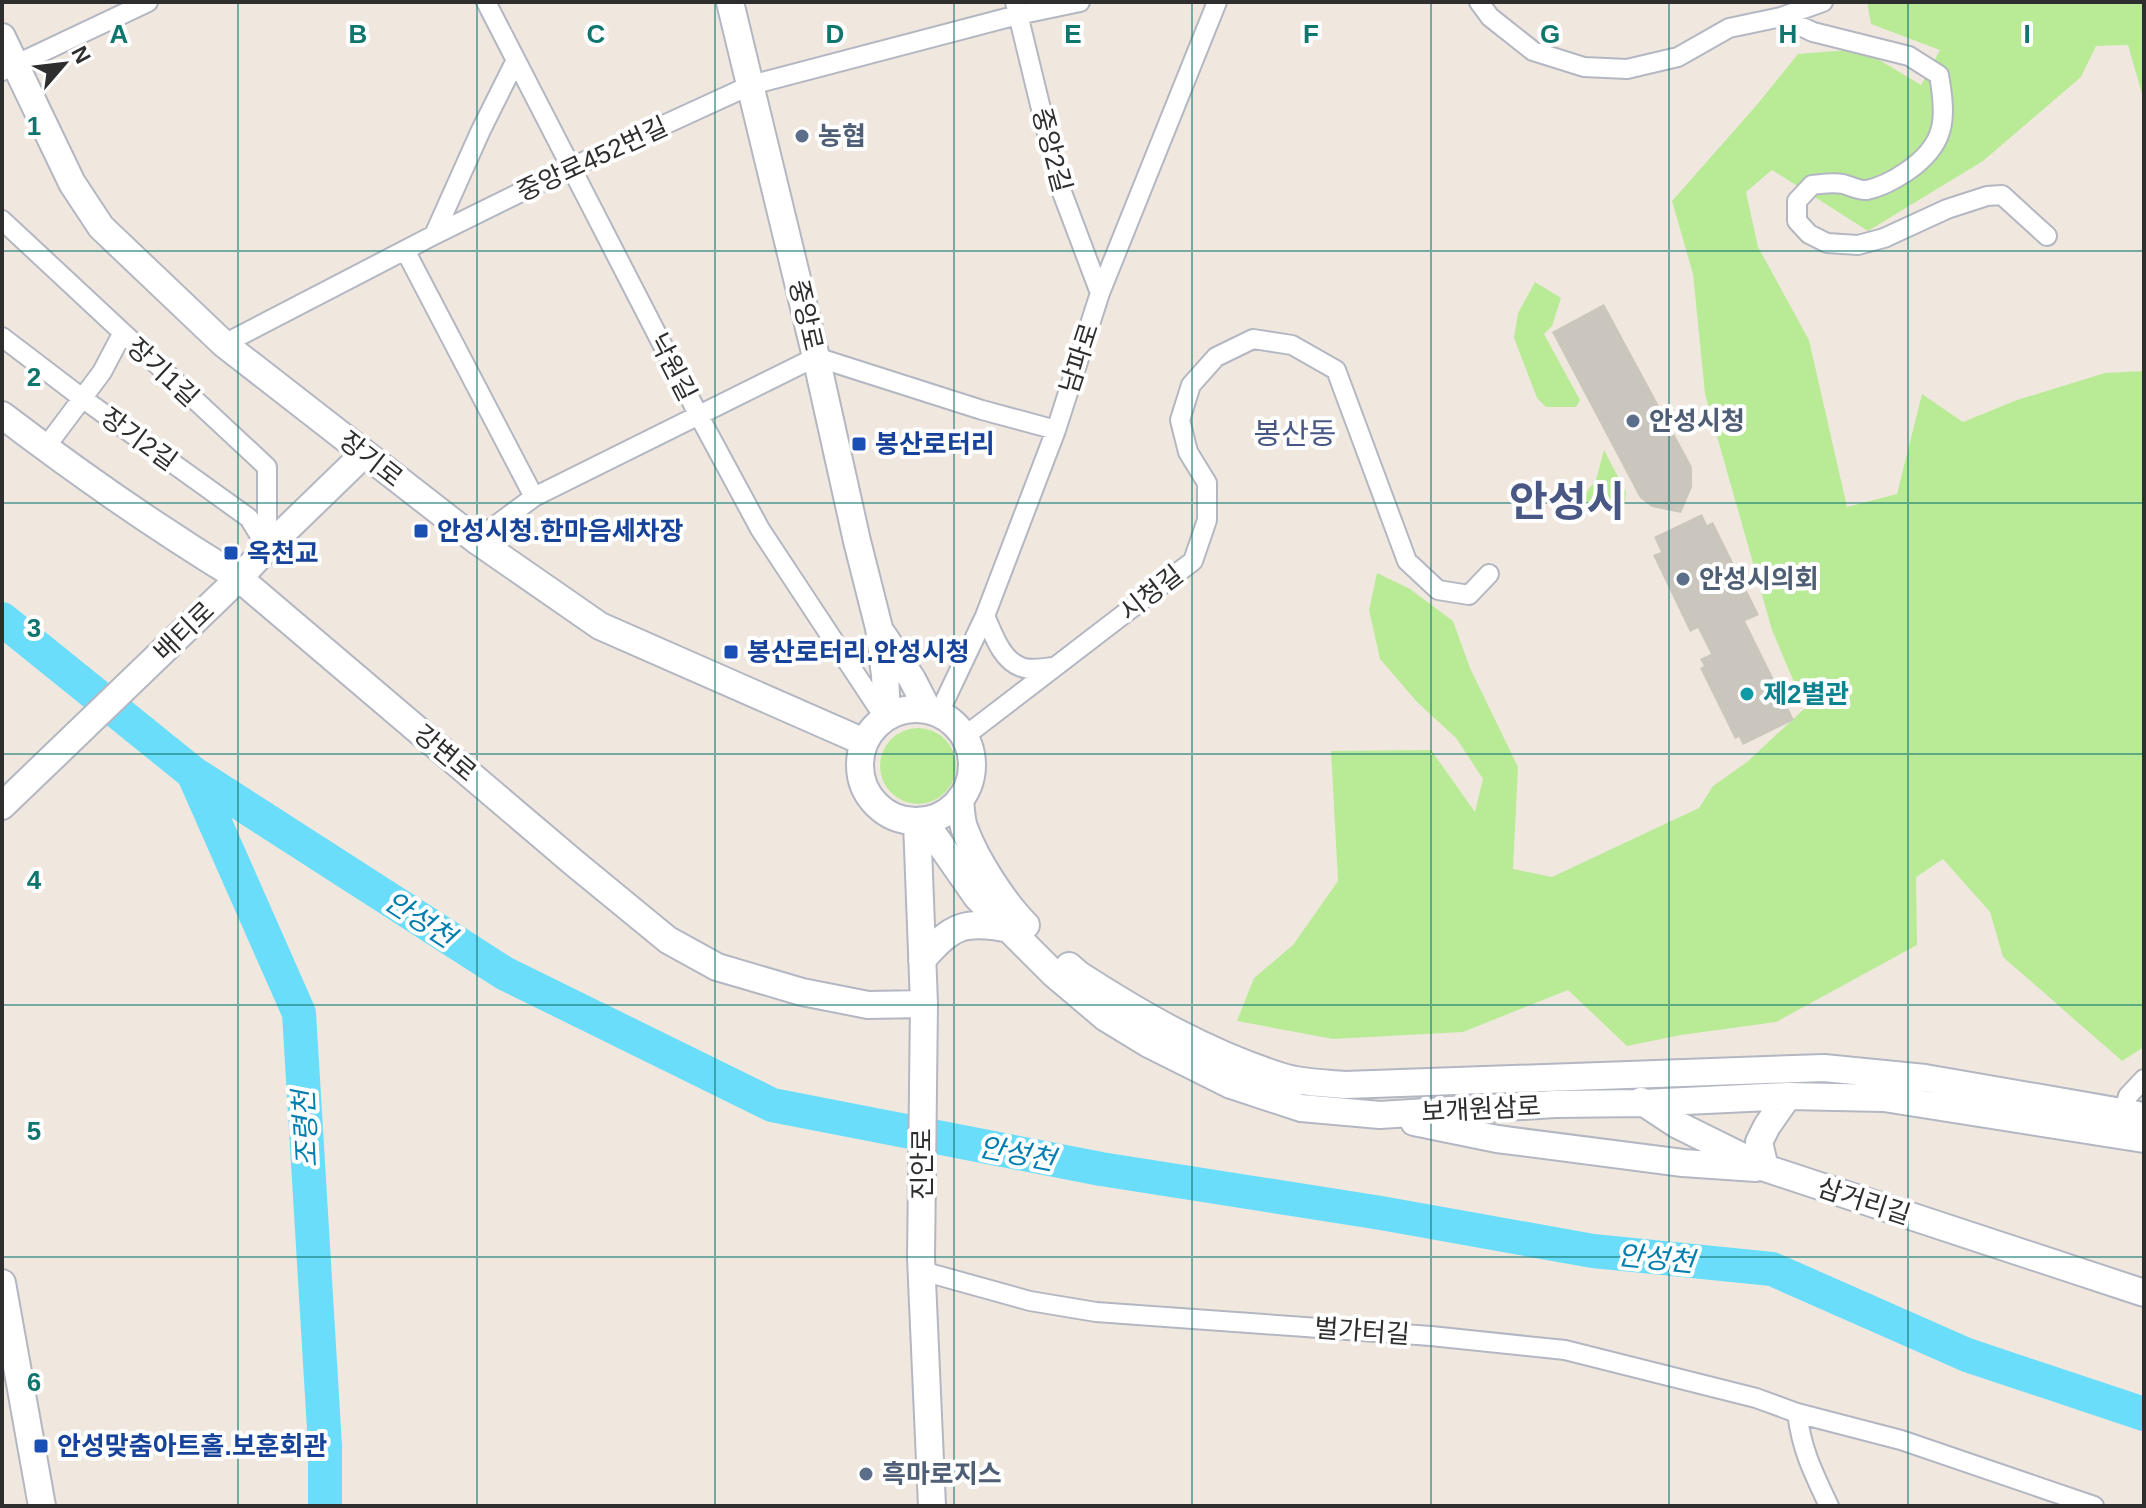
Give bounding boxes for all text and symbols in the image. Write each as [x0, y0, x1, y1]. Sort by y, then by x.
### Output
text: A [110, 19, 129, 49]
text: B [349, 19, 367, 49]
text: C [587, 19, 606, 49]
text: D [826, 19, 844, 49]
text: E [1064, 19, 1082, 49]
text: F [1303, 19, 1319, 49]
text: G [1540, 19, 1560, 49]
text: H [1779, 19, 1797, 49]
text: I [2023, 19, 2031, 49]
north arrow [24, 24, 104, 104]
text: N [66, 42, 96, 68]
street label: 중앙2길 [1026, 104, 1078, 196]
text: 1 [27, 111, 41, 141]
street label: 중앙로452번길 [512, 111, 672, 207]
place label: 농협 [818, 121, 866, 151]
marker: 농협 [793, 127, 811, 145]
street label: 중앙로 [783, 277, 829, 353]
street label: 남파로 [1054, 319, 1104, 397]
street label: 낙원길 [643, 328, 703, 406]
street label: 장기1길 [121, 332, 205, 412]
text: 2 [27, 362, 41, 392]
street label: 장기2길 [95, 402, 183, 476]
place label: 안성시청 [1649, 406, 1745, 436]
marker: 안성시청 [1624, 412, 1642, 430]
district label: 봉산동 [1254, 417, 1336, 450]
street label: 장기로 [333, 425, 409, 493]
place label: 봉산로터리 [875, 429, 995, 459]
marker: 봉산로터리 [850, 435, 868, 453]
district label: 안성시 [1509, 478, 1625, 525]
place label: 안성시청.한마음세차장 [437, 516, 684, 546]
marker: 안성시청.한마음세차장 [412, 522, 430, 540]
place label: 옥천교 [247, 538, 319, 568]
marker: 옥천교 [222, 544, 240, 562]
street label: 시청길 [1113, 559, 1189, 627]
place label: 안성시의회 [1699, 564, 1819, 594]
marker: 안성시의회 [1674, 570, 1692, 588]
street label: 배티로 [148, 595, 220, 667]
text: 3 [27, 613, 41, 643]
place label: 봉산로터리.안성시청 [747, 637, 970, 667]
marker: 봉산로터리.안성시청 [722, 643, 740, 661]
place label: 제2별관 [1763, 679, 1849, 709]
marker: 제2별관 [1738, 685, 1756, 703]
street label: 강변로 [408, 718, 482, 788]
text: 4 [27, 865, 42, 895]
water label: 안성천 [379, 885, 463, 955]
water label: 조령천 [288, 1086, 323, 1168]
street label: 보개원삼로 [1420, 1091, 1542, 1127]
text: 5 [27, 1116, 41, 1146]
street label: 진안로 [907, 1128, 937, 1200]
water label: 안성천 [976, 1131, 1061, 1177]
street label: 삼거리길 [1814, 1172, 1914, 1230]
water label: 안성천 [1616, 1239, 1699, 1278]
street label: 벌가터길 [1313, 1313, 1411, 1349]
text: 6 [27, 1367, 41, 1397]
place label: 안성맞춤아트홀.보훈회관 [57, 1431, 327, 1461]
marker: 안성맞춤아트홀.보훈회관 [32, 1437, 50, 1455]
place label: 흑마로지스 [882, 1459, 1002, 1489]
marker: 흑마로지스 [857, 1465, 875, 1483]

